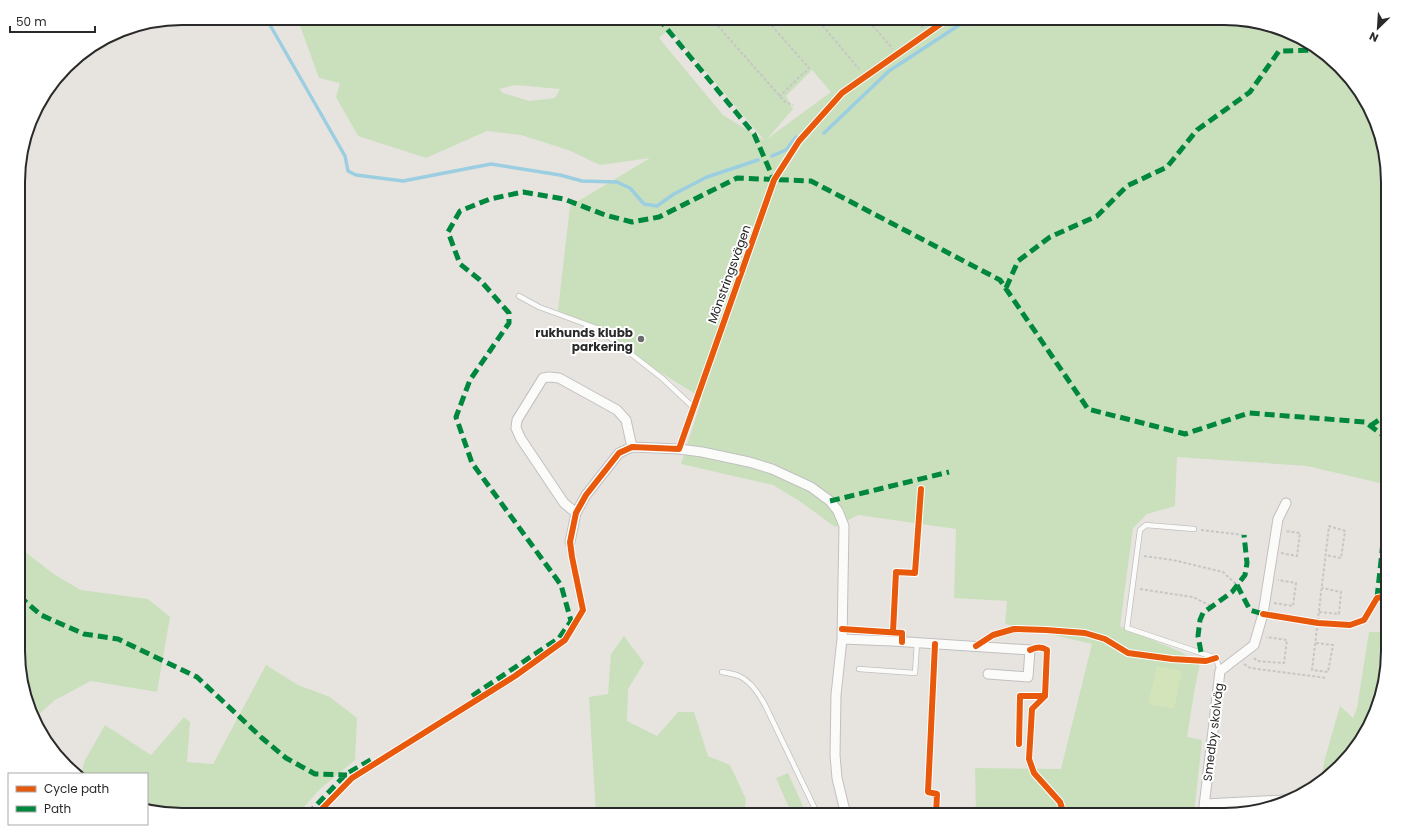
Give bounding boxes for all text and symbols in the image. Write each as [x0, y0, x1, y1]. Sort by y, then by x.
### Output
scale bar [10, 8, 95, 34]
north arrow [1358, 8, 1398, 48]
text: 50 m [16, 13, 47, 30]
text: N [1367, 28, 1381, 46]
street label: Mönstringsvägen [703, 222, 755, 326]
place label: rukhunds klubb parkering [535, 324, 633, 355]
marker: rukhunds klubb parkering [636, 334, 646, 344]
street label: Smedby skolväg [1199, 682, 1227, 782]
legend [8, 773, 148, 825]
text: Cycle path [44, 780, 109, 797]
text: Path [44, 800, 71, 817]

